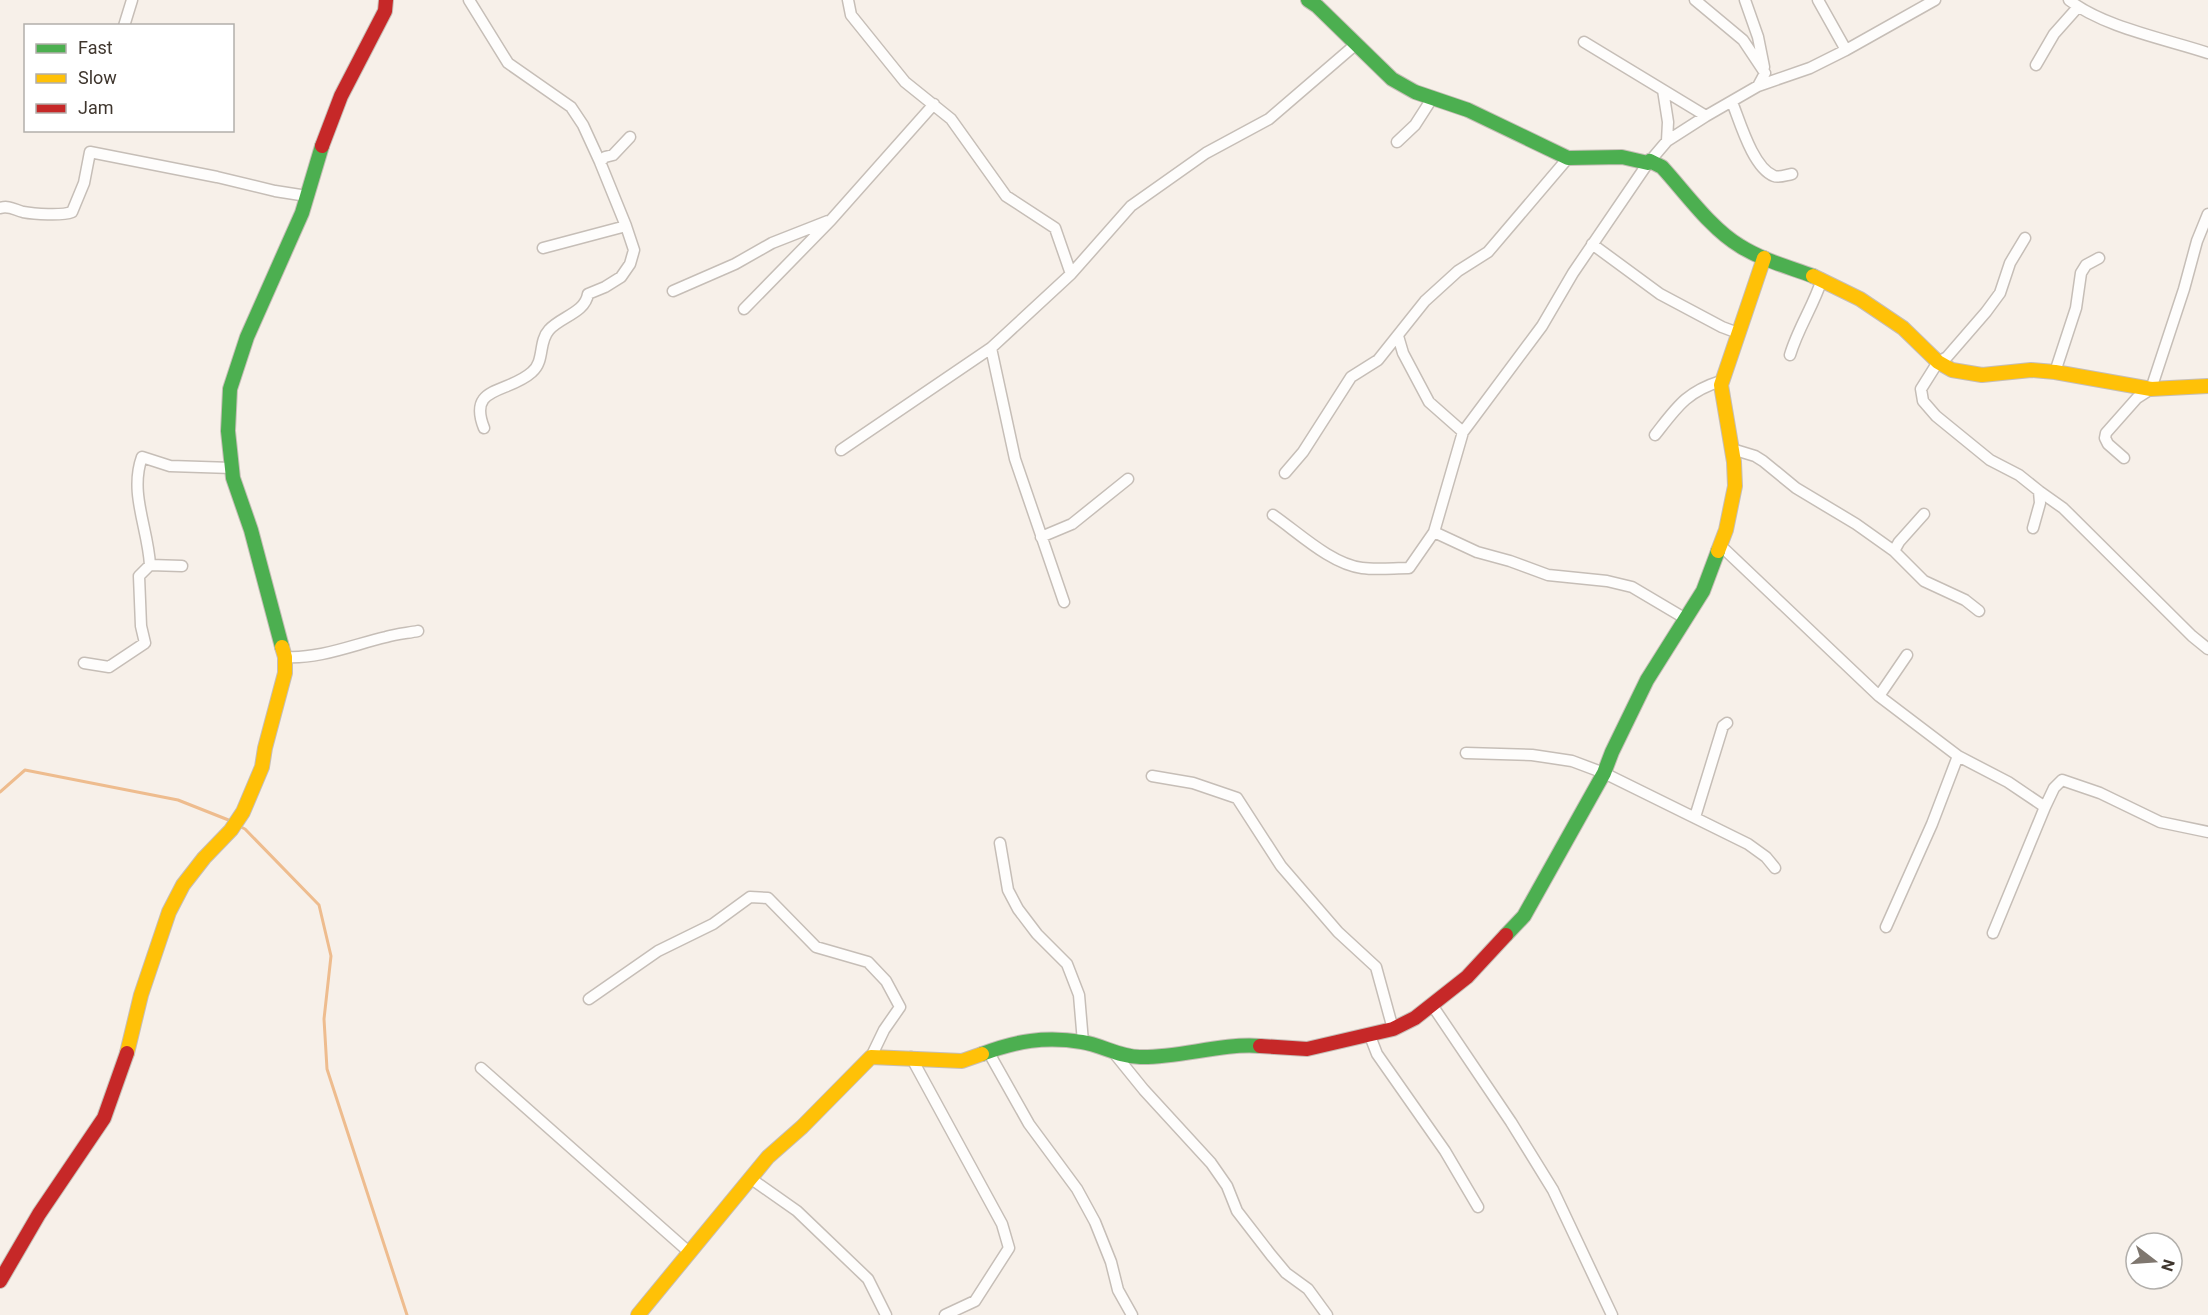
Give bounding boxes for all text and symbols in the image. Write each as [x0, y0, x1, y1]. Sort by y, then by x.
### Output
legend [24, 24, 234, 132]
text: Fast [78, 37, 113, 58]
text: Slow [78, 67, 117, 88]
text: Jam [78, 97, 114, 118]
north arrow [2124, 1231, 2184, 1291]
text: N [2157, 1257, 2179, 1273]

